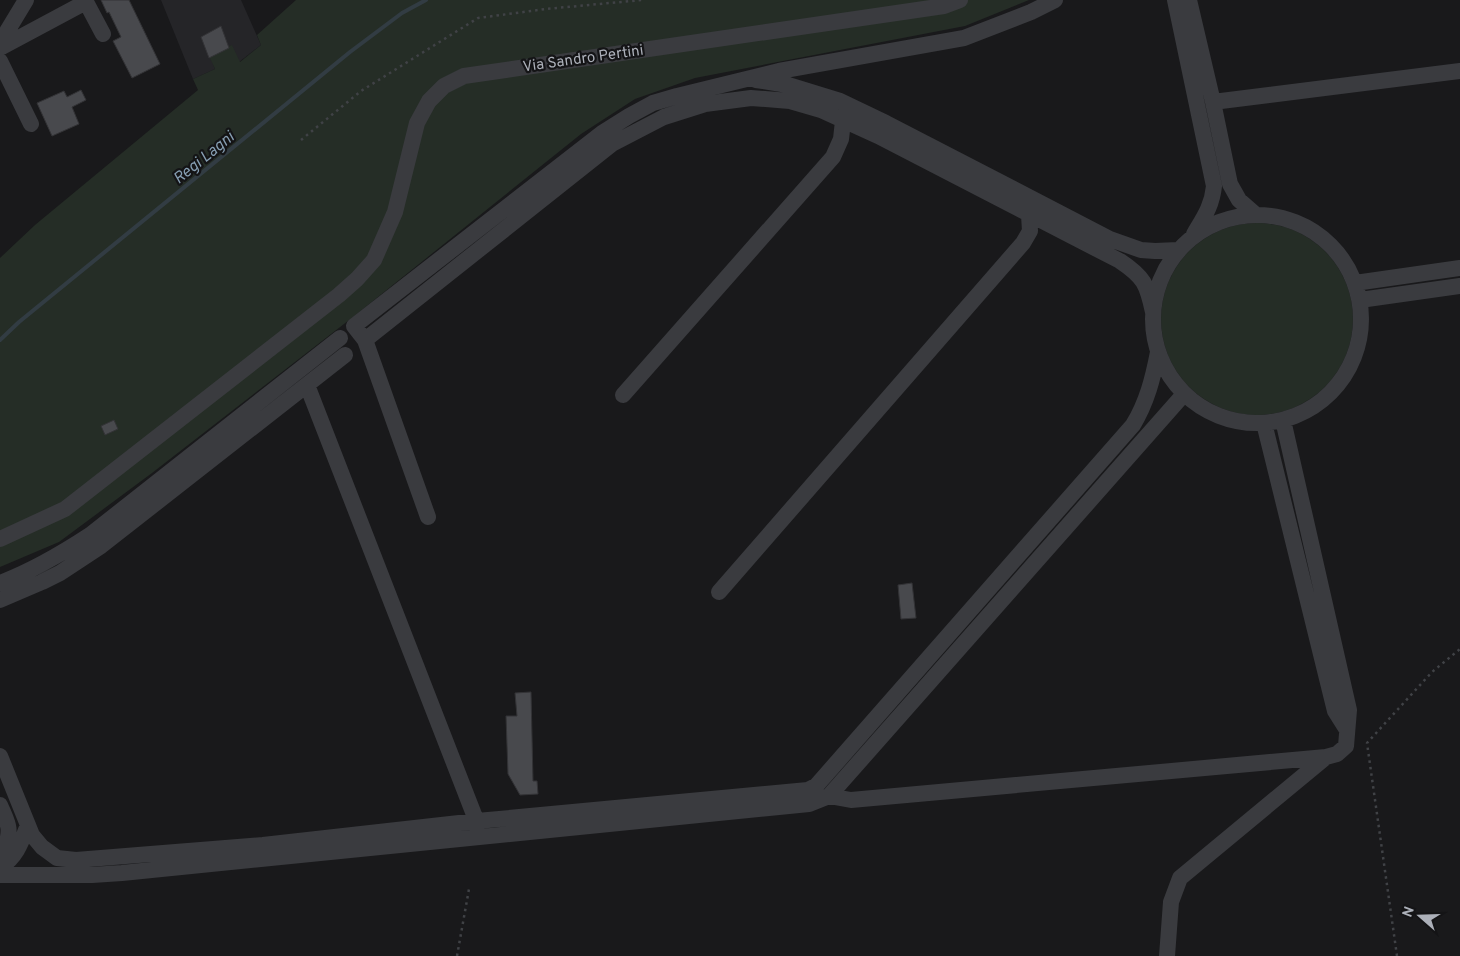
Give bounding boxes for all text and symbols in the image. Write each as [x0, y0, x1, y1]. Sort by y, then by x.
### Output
street label: Via Sandro Pertini [522, 42, 645, 77]
water label: Regi Lagni [170, 127, 240, 189]
north arrow [1395, 891, 1445, 941]
text: N [1399, 904, 1419, 920]

